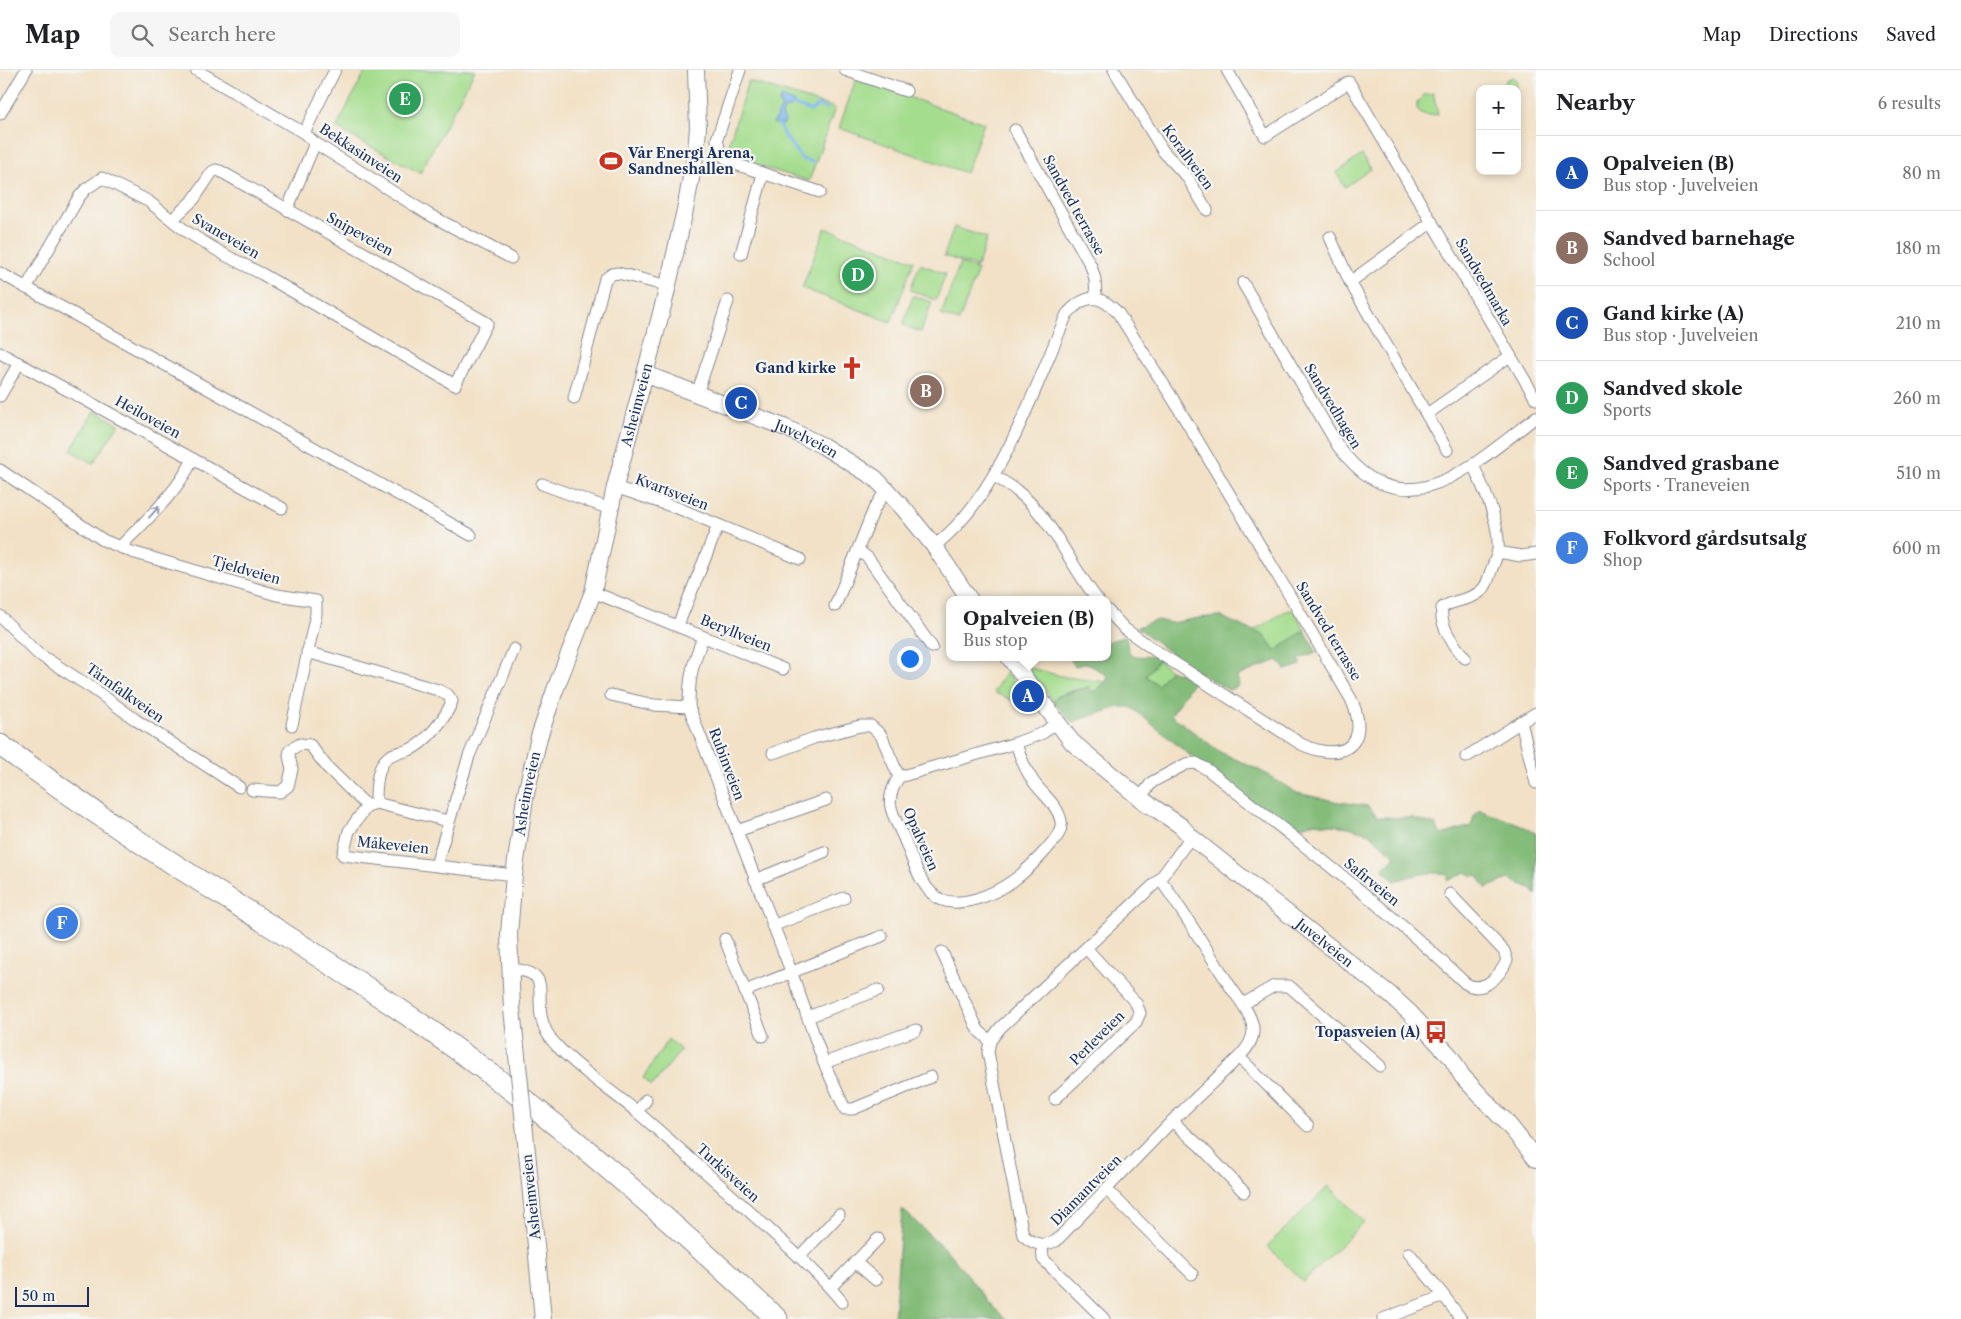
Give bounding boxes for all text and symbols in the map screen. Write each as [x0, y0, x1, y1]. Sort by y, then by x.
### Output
search box [110, 12, 460, 57]
text: Map [25, 20, 80, 49]
icon: search [128, 21, 156, 49]
text: Search here [168, 23, 276, 46]
text: Map [1702, 24, 1741, 46]
text: Directions [1769, 24, 1858, 46]
text: Saved [1886, 24, 1936, 46]
pin: E [389, 80, 421, 118]
map controls [1476, 85, 1521, 175]
button: + [1476, 85, 1521, 130]
text: Nearby [1556, 90, 1635, 115]
text: 6 results [1878, 93, 1941, 113]
street label: Bekkasinveien [316, 119, 406, 187]
street label: Korallveien [1158, 121, 1218, 193]
button: − [1476, 130, 1521, 175]
place label: Vår Energi Arena, Sandneshallen [627, 144, 754, 178]
sports icon: Vår Energi Arena, Sandneshallen [598, 148, 624, 174]
street label: Sandved terrasse [1039, 152, 1109, 259]
text: Opalveien (B) [1603, 152, 1734, 175]
text: A [1566, 163, 1578, 183]
text: 80 m [1902, 163, 1941, 183]
text: Bus stop · Juvelveien [1603, 175, 1758, 195]
street label: Snipeveien [323, 208, 397, 260]
street label: Svaneveien [189, 209, 263, 263]
text: Sandved barnehage [1603, 227, 1795, 250]
street label: Sandvedmarka [1452, 235, 1517, 329]
text: B [1566, 238, 1578, 258]
text: 180 m [1895, 238, 1941, 258]
text: School [1603, 250, 1655, 270]
pin: D [842, 256, 874, 294]
text: Gand kirke (A) [1603, 302, 1744, 325]
text: C [1566, 313, 1578, 333]
text: 210 m [1896, 313, 1941, 333]
text: Bus stop · Juvelveien [1603, 325, 1758, 345]
church icon: Gand kirke [839, 355, 865, 381]
place label: Gand kirke [755, 359, 836, 377]
street label: Sandvedhagen [1300, 360, 1366, 452]
street label: Asheimveien [617, 361, 657, 450]
pin: B [910, 372, 942, 410]
text: Sandved skole [1603, 377, 1743, 400]
pin: C [725, 384, 757, 422]
text: D [1565, 388, 1579, 408]
text: 260 m [1893, 388, 1941, 408]
street label: Heiloveien [112, 392, 184, 442]
text: Sports [1603, 400, 1652, 420]
street label: Juvelveien [771, 415, 842, 462]
text: Sandved grasbane [1603, 452, 1779, 475]
text: E [1566, 463, 1578, 483]
text: 510 m [1896, 463, 1941, 483]
street label: Kvartsveien [633, 470, 711, 514]
text: Sports · Traneveien [1603, 475, 1750, 495]
one-way arrow [148, 505, 160, 518]
text: Folkvord gårdsutsalg [1603, 527, 1806, 550]
text: F [1567, 538, 1577, 558]
text: 600 m [1892, 538, 1941, 558]
text: Shop [1603, 550, 1642, 570]
street label: Tjeldveien [210, 552, 283, 588]
street label: Sandved terrasse [1292, 578, 1366, 684]
popup [946, 596, 1111, 661]
text: Opalveien (B) [963, 607, 1094, 630]
street label: Beryllveien [698, 611, 774, 656]
text: Bus stop [963, 630, 1028, 650]
your location [897, 646, 923, 672]
street label: Tårnfalkveien [82, 659, 168, 727]
pin: A [1012, 677, 1044, 715]
street label: Rubinveien [705, 725, 749, 803]
street label: Asheimveien [511, 749, 544, 838]
street label: Opalveien [899, 804, 943, 874]
street label: Måkeveien [356, 832, 430, 858]
street label: Safirveien [1341, 854, 1404, 910]
pin: F [46, 904, 78, 942]
street label: Juvelveien [1291, 913, 1357, 971]
street label: Perleveien [1066, 1007, 1128, 1069]
bus stop icon: Topasveien (A) [1423, 1019, 1449, 1045]
place label: Topasveien (A) [1315, 1023, 1420, 1041]
street label: Turkisveien [693, 1140, 763, 1206]
street label: Diamantveien [1047, 1151, 1125, 1229]
street label: Asheimveien [518, 1153, 545, 1242]
scale bar [15, 1284, 89, 1307]
text: 50 m [22, 1287, 55, 1305]

